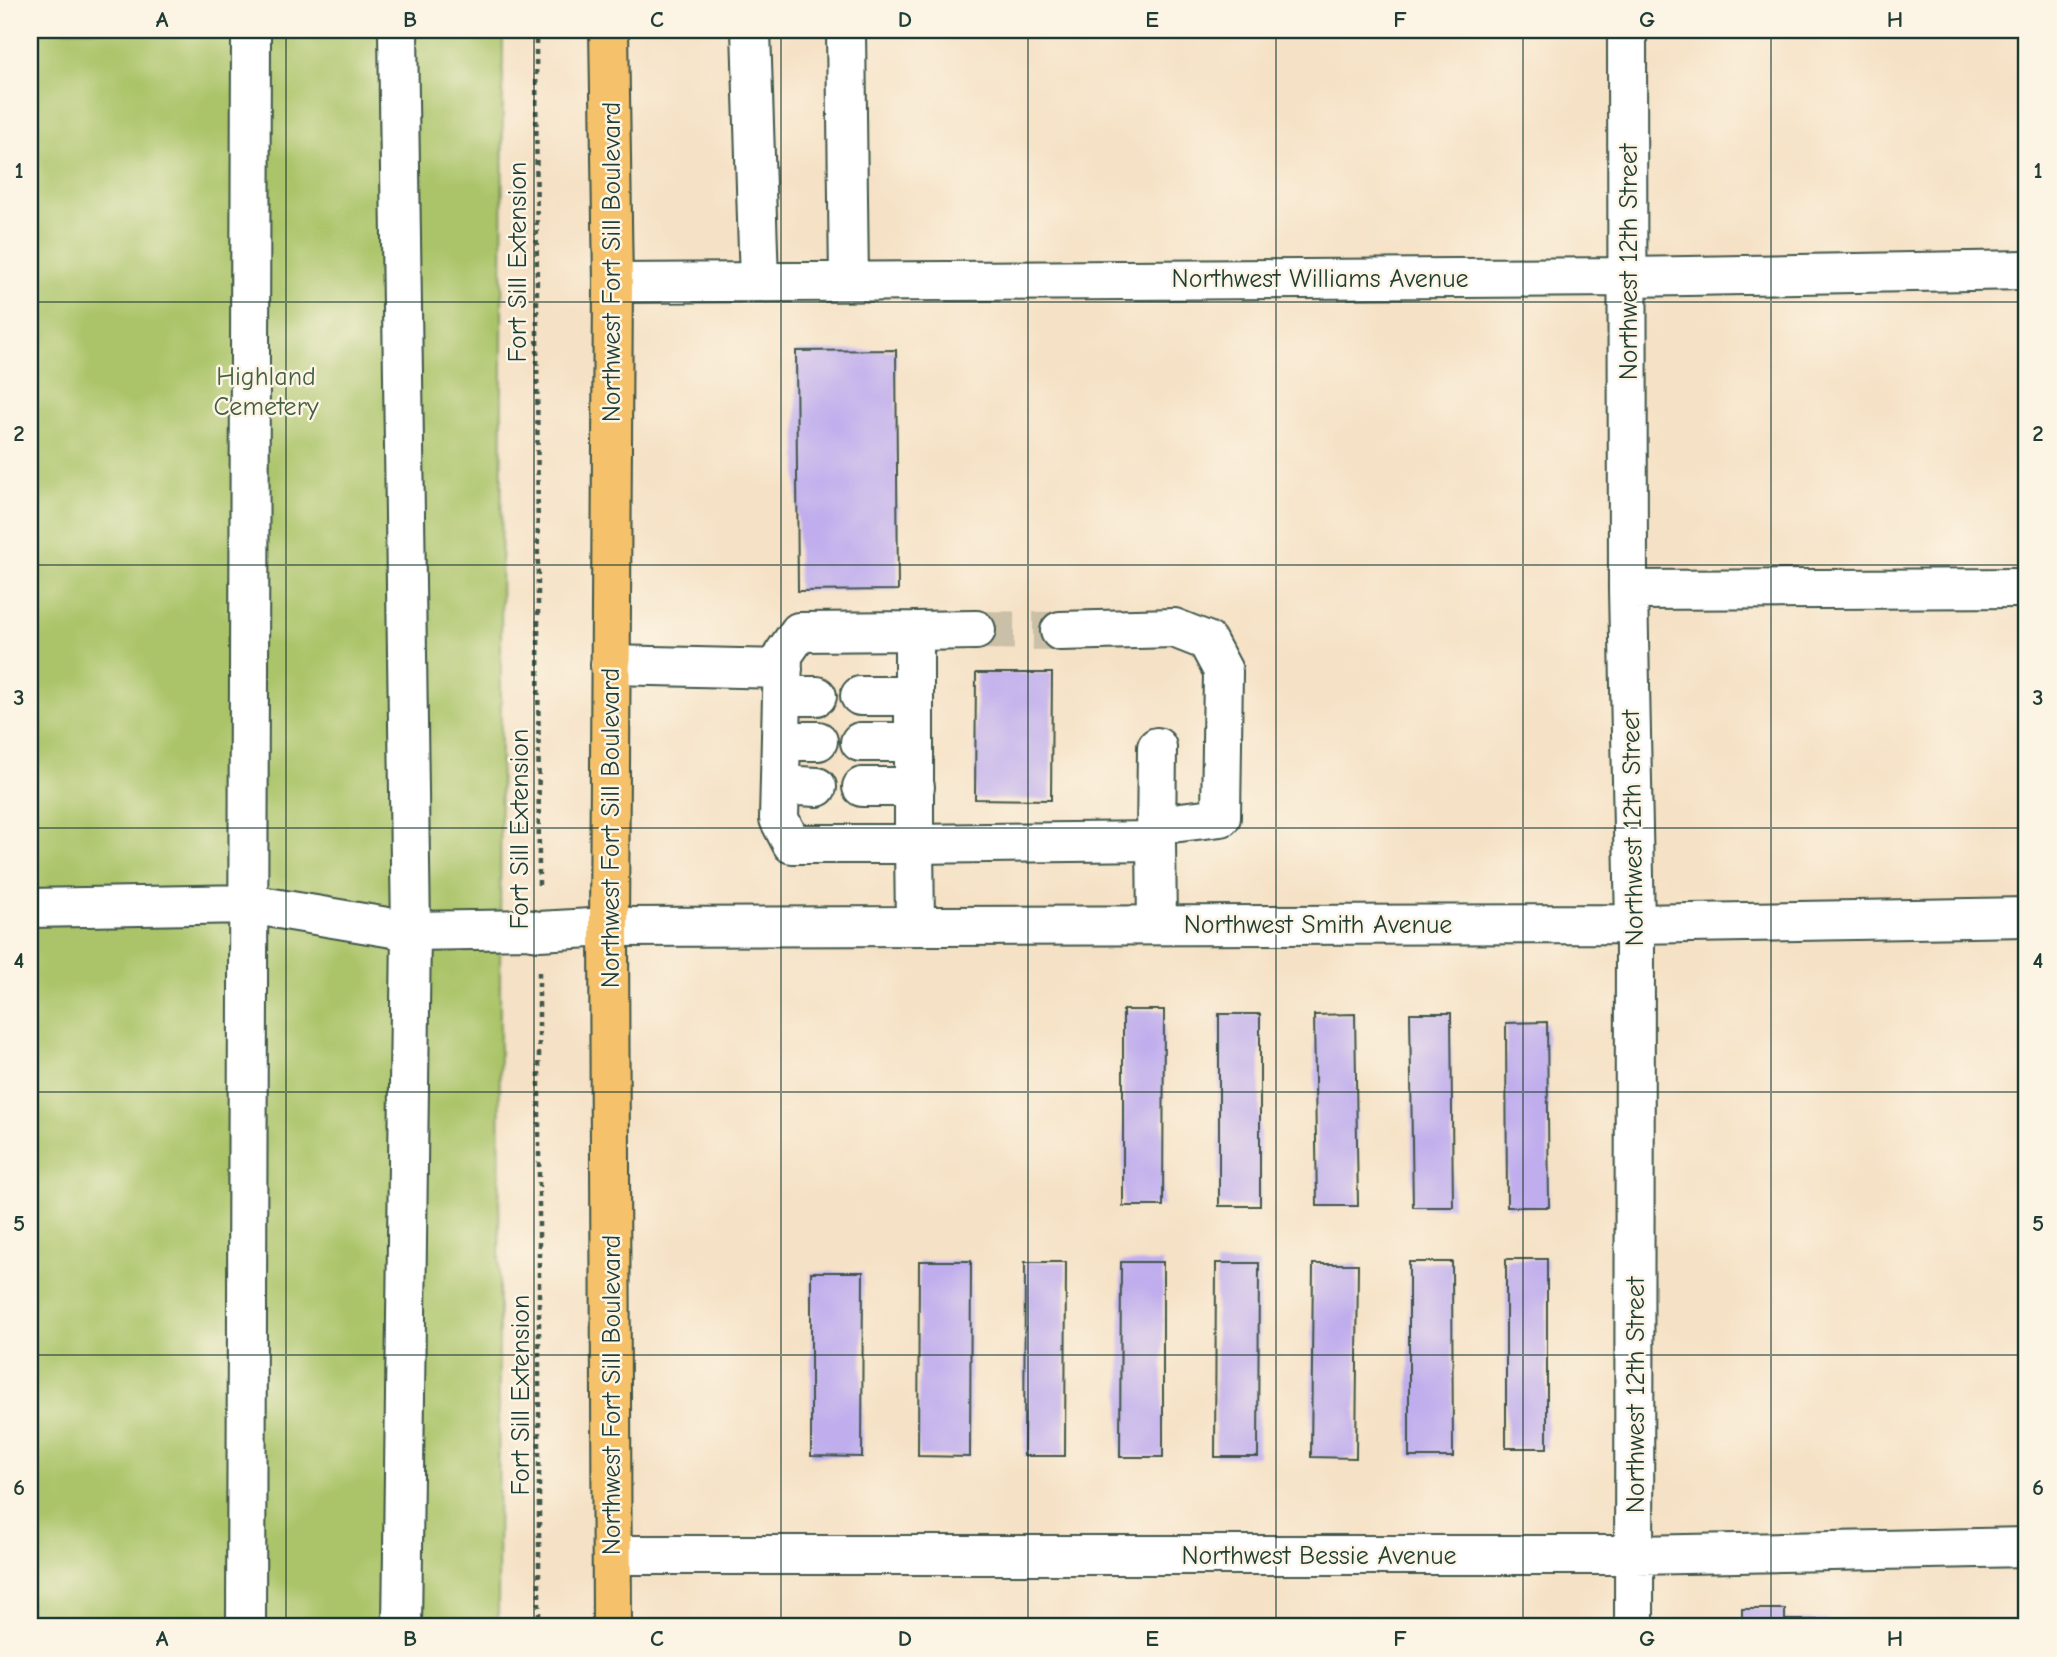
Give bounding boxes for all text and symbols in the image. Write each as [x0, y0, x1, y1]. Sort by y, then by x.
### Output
text: A [156, 6, 169, 33]
text: B [403, 6, 417, 33]
text: C [650, 6, 664, 33]
text: D [898, 6, 912, 33]
text: E [1145, 6, 1159, 33]
text: F [1393, 6, 1407, 33]
text: G [1639, 6, 1655, 33]
text: H [1887, 6, 1903, 33]
street label: Northwest Fort Sill Boulevard [597, 102, 627, 422]
street label: Northwest 12th Street [1614, 142, 1644, 380]
text: 1 [14, 157, 24, 184]
text: 1 [2033, 157, 2043, 184]
street label: Fort Sill Extension [503, 162, 533, 362]
street label: Northwest Williams Avenue [1172, 264, 1468, 294]
park label: Highland Cemetery [213, 362, 319, 422]
text: 2 [13, 420, 25, 447]
text: 2 [2032, 420, 2044, 447]
street label: Northwest Fort Sill Boulevard [596, 668, 626, 988]
text: 3 [13, 684, 25, 711]
text: 3 [2032, 684, 2044, 711]
street label: Northwest 12th Street [1616, 708, 1650, 947]
street label: Fort Sill Extension [505, 729, 535, 929]
street label: Northwest Smith Avenue [1184, 910, 1452, 940]
text: 4 [14, 947, 25, 974]
text: 4 [2033, 947, 2044, 974]
text: 5 [13, 1210, 25, 1237]
text: 5 [2032, 1210, 2044, 1237]
street label: Northwest Fort Sill Boulevard [597, 1235, 627, 1555]
street label: Northwest 12th Street [1621, 1275, 1651, 1513]
street label: Fort Sill Extension [506, 1295, 536, 1495]
text: 6 [13, 1474, 25, 1501]
text: 6 [2032, 1474, 2044, 1501]
street label: Northwest Bessie Avenue [1181, 1541, 1457, 1571]
text: A [156, 1625, 169, 1652]
text: B [403, 1625, 417, 1652]
text: C [650, 1625, 664, 1652]
text: D [898, 1625, 912, 1652]
text: E [1145, 1625, 1159, 1652]
text: F [1393, 1625, 1407, 1652]
text: G [1639, 1625, 1655, 1652]
text: H [1887, 1625, 1903, 1652]

